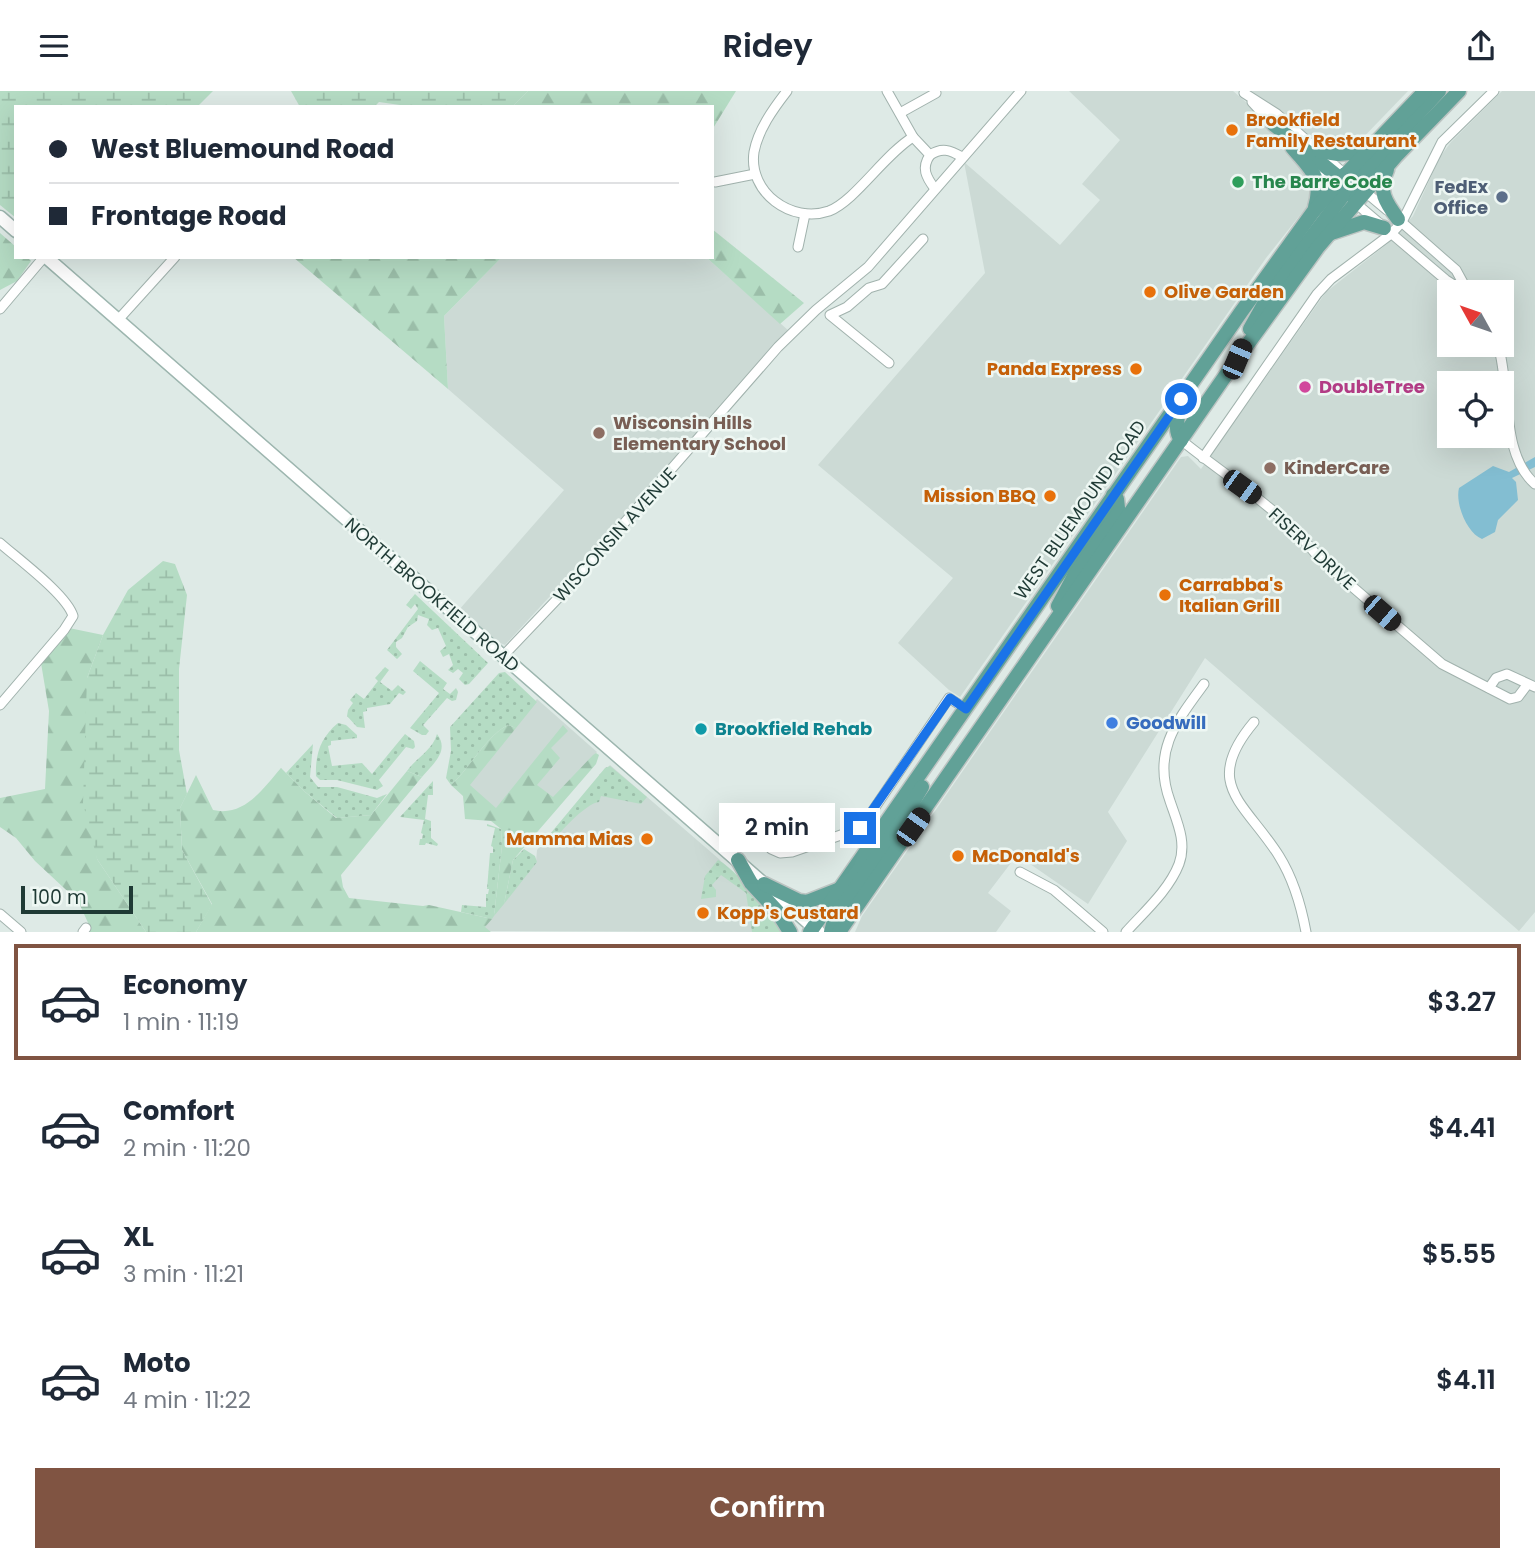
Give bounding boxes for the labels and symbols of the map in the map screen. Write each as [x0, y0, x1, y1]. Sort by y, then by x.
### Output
place label: Brookfield Family Restaurant [1246, 107, 1417, 153]
marker: Brookfield Family Restaurant [1224, 122, 1240, 138]
place label: The Barre Code [1252, 169, 1393, 194]
marker: The Barre Code [1230, 174, 1246, 190]
place label: FedEx Office [1434, 174, 1488, 220]
marker: FedEx Office [1494, 189, 1510, 205]
place label: Olive Garden [1164, 279, 1284, 304]
north arrow [1437, 280, 1514, 357]
marker: Olive Garden [1142, 284, 1158, 300]
car [1220, 336, 1255, 382]
place label: Panda Express [987, 356, 1122, 381]
marker: Panda Express [1128, 361, 1144, 377]
place label: DoubleTree [1319, 374, 1425, 399]
marker: DoubleTree [1297, 379, 1313, 395]
route start [1165, 383, 1197, 415]
place label: Wisconsin Hills Elementary School [613, 410, 786, 456]
street label: WEST BLUEMOUND ROAD [1008, 415, 1151, 605]
marker: Wisconsin Hills Elementary School [591, 425, 607, 441]
place label: KinderCare [1284, 455, 1390, 480]
marker: KinderCare [1262, 460, 1278, 476]
street label: WISCONSIN AVENUE [547, 462, 682, 607]
car [1219, 466, 1266, 508]
place label: Mission BBQ [923, 483, 1036, 508]
marker: Mission BBQ [1042, 488, 1058, 504]
street label: FISERV DRIVE [1263, 502, 1361, 596]
street label: NORTH BROOKFIELD ROAD [340, 512, 525, 677]
place label: Carrabba's Italian Grill [1179, 572, 1283, 618]
marker: Carrabba's Italian Grill [1157, 587, 1173, 603]
car [1360, 591, 1405, 635]
place label: Goodwill [1126, 710, 1206, 735]
marker: Goodwill [1104, 715, 1120, 731]
place label: Brookfield Rehab [715, 716, 872, 741]
marker: Brookfield Rehab [693, 721, 709, 737]
callout: 2 min [720, 803, 836, 853]
car [893, 804, 934, 850]
route end [844, 812, 876, 844]
place label: Mamma Mias [506, 826, 633, 851]
marker: Mamma Mias [639, 831, 655, 847]
place label: McDonald's [972, 843, 1080, 868]
marker: McDonald's [950, 848, 966, 864]
scale bar [21, 883, 133, 915]
place label: Kopp's Custard [717, 900, 859, 925]
marker: Kopp's Custard [695, 905, 711, 921]

